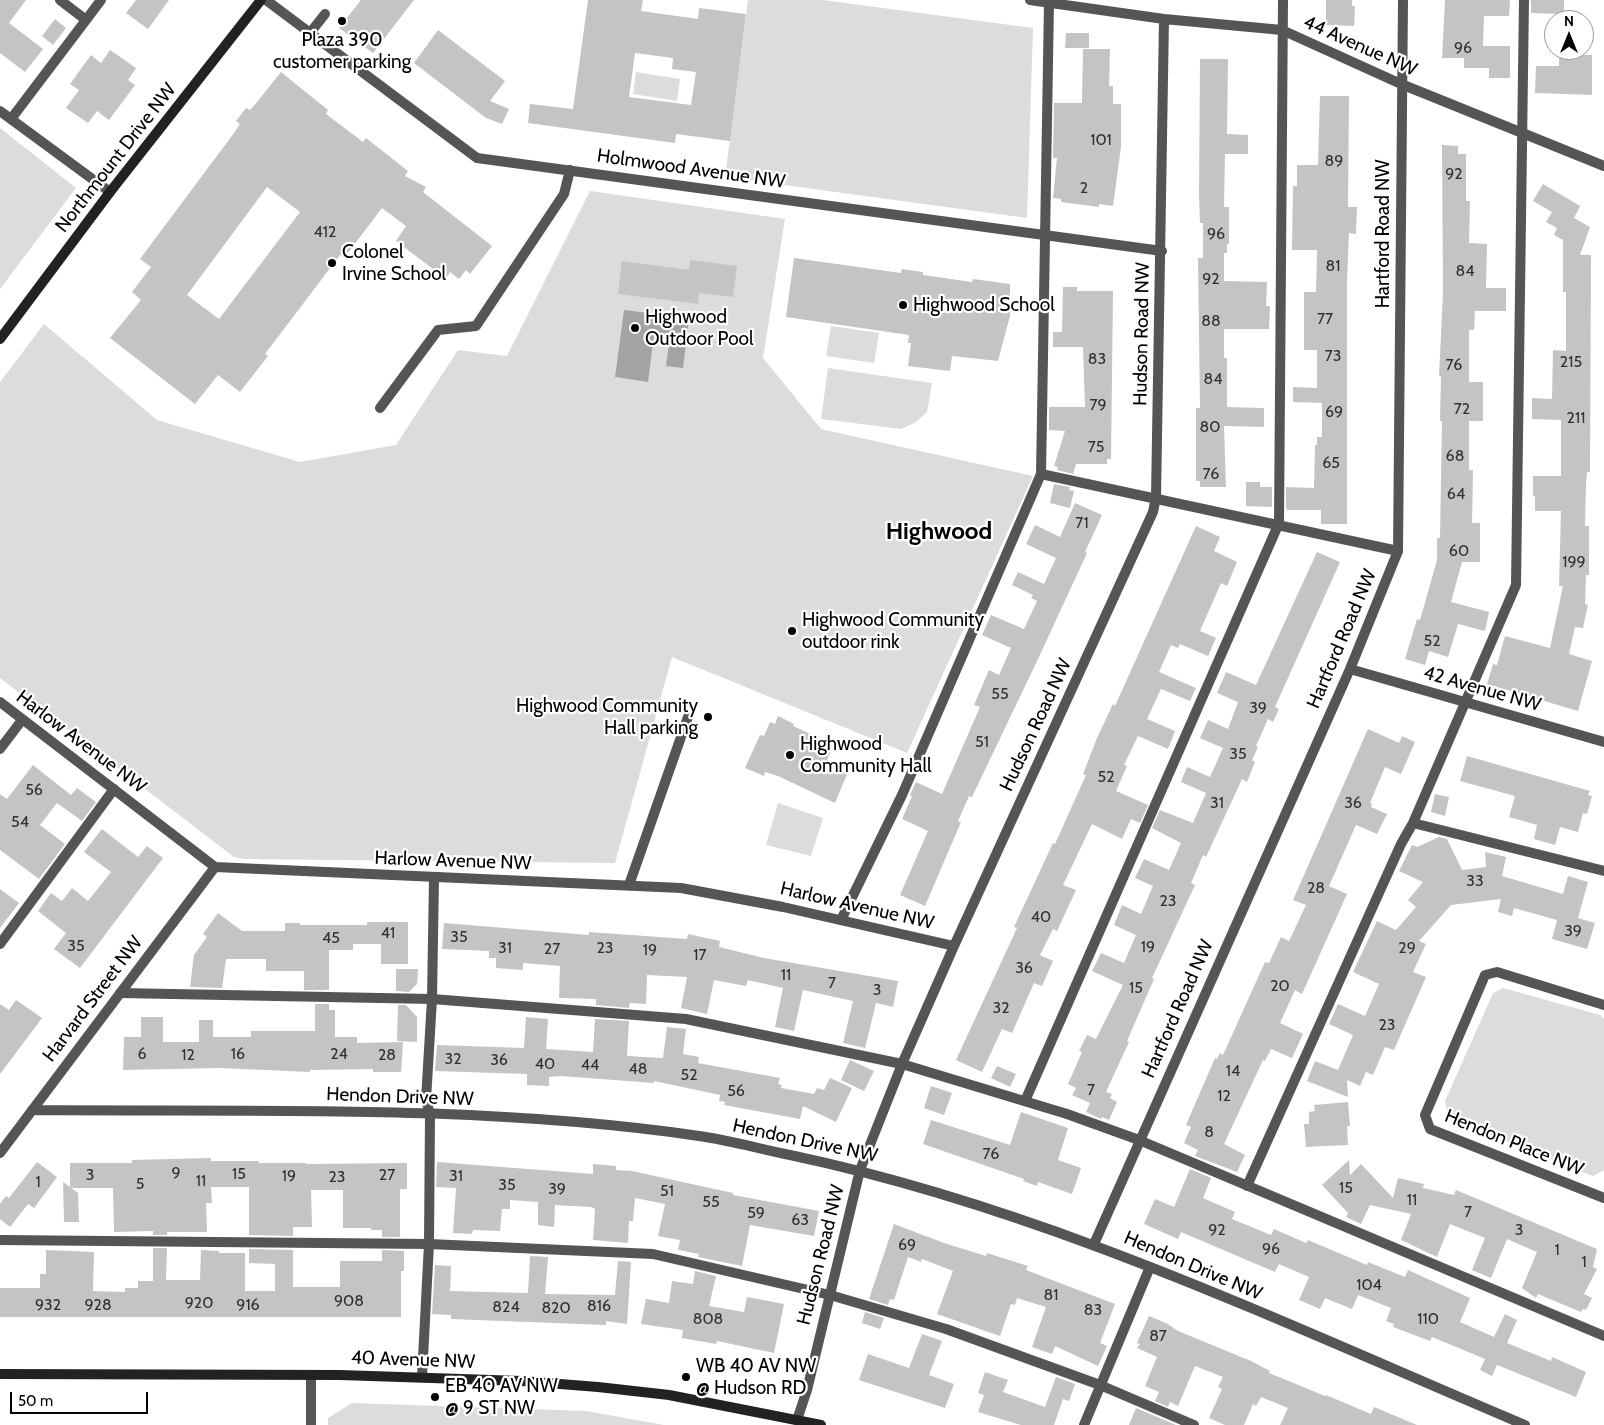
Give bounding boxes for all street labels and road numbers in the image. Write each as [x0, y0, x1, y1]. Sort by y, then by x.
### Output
street label: 44 Avenue NW [1300, 11, 1420, 81]
street label: Northmount Drive NW [51, 79, 181, 237]
street label: Holmwood Avenue NW [595, 144, 787, 194]
street label: Hartford Road NW [1372, 160, 1394, 308]
street label: Hudson Road NW [1129, 262, 1155, 406]
street label: Hartford Road NW [1302, 566, 1382, 712]
street label: Hudson Road NW [995, 655, 1077, 795]
street label: 42 Avenue NW [1421, 661, 1543, 717]
street label: Harlow Avenue NW [11, 686, 151, 798]
street label: Harlow Avenue NW [374, 847, 532, 875]
street label: Harlow Avenue NW [778, 877, 936, 935]
street label: Harvard Street NW [38, 932, 148, 1066]
street label: Hartford Road NW [1137, 936, 1219, 1082]
street label: Hendon Drive NW [326, 1083, 474, 1111]
street label: Hendon Place NW [1441, 1105, 1587, 1181]
street label: Hendon Drive NW [730, 1115, 880, 1167]
street label: Hudson Road NW [793, 1183, 849, 1327]
street label: Hendon Drive NW [1121, 1227, 1265, 1305]
street label: 40 Avenue NW [350, 1346, 476, 1374]

